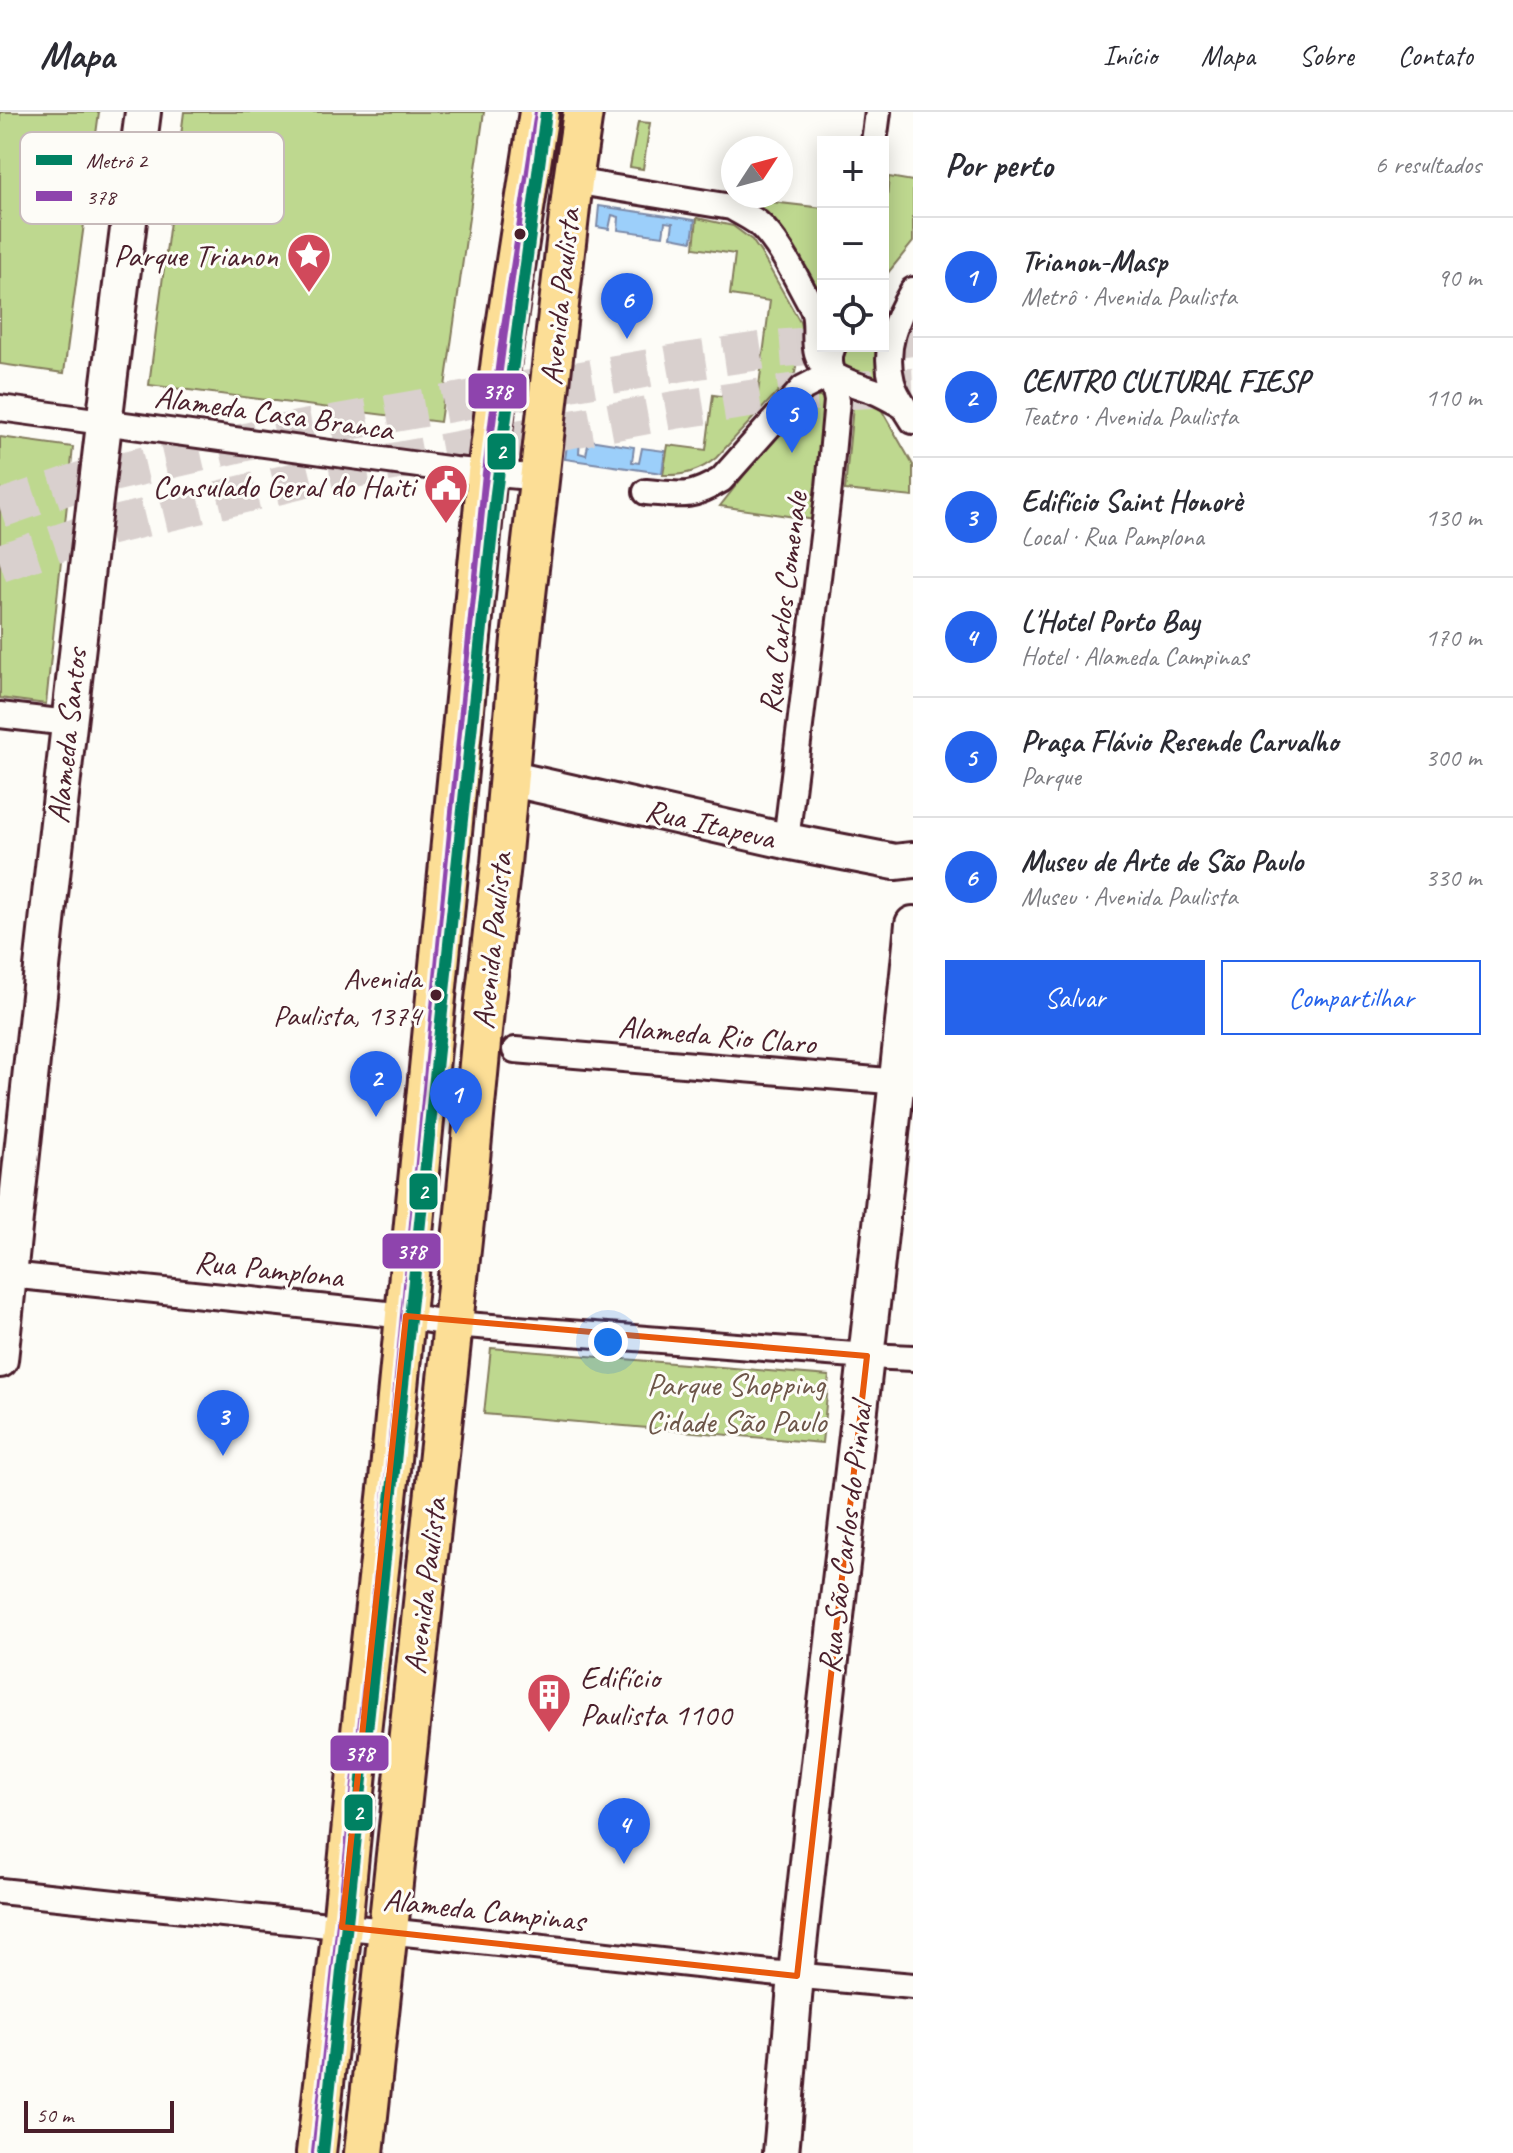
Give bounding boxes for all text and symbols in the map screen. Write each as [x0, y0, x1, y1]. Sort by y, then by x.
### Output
text: Mapa [40, 32, 115, 79]
text: Início [1103, 38, 1157, 73]
text: Mapa [1201, 38, 1255, 73]
text: Sobre [1299, 38, 1354, 73]
text: Contato [1398, 38, 1473, 73]
legend [20, 132, 284, 224]
north arrow [721, 136, 793, 208]
map controls [817, 136, 889, 352]
button: + [817, 136, 889, 208]
text: Por perto [945, 143, 1053, 186]
text: Metrô 2 [86, 147, 149, 175]
text: 6 resultados [1375, 148, 1481, 181]
text: 378 [86, 183, 118, 211]
street label: Avenida Paulista [530, 205, 590, 387]
button: − [817, 208, 889, 280]
unlabelled marker [512, 226, 528, 242]
place icon: Parque Trianon [285, 231, 333, 294]
place label: Parque Trianon [113, 235, 279, 276]
text: Trianon-Masp [1021, 242, 1167, 280]
text: 1 [965, 261, 977, 294]
text: 90 m [1437, 261, 1481, 294]
pin: 6 [601, 273, 653, 339]
button: locate [817, 280, 889, 352]
text: Metrô · Avenida Paulista [1021, 280, 1237, 313]
text: CENTRO CULTURAL FIESP [1021, 362, 1309, 400]
line badge: 378 [467, 372, 528, 410]
street label: Alameda Casa Branca [152, 376, 398, 450]
text: 378 [482, 378, 515, 406]
text: 2 [965, 381, 977, 414]
text: 110 m [1425, 381, 1481, 414]
pin: 5 [766, 387, 818, 453]
text: Teatro · Avenida Paulista [1021, 400, 1238, 433]
line badge: 2 [486, 432, 517, 471]
text: 2 [496, 438, 508, 466]
public building icon: Consulado Geral do Haiti [422, 462, 470, 525]
place label: Consulado Geral do Haiti [153, 466, 419, 507]
text: Edifício Saint Honorè [1021, 482, 1242, 520]
street label: Rua Carlos Comenale [749, 487, 817, 716]
text: 3 [965, 501, 977, 534]
text: 130 m [1425, 501, 1481, 534]
text: Local · Rua Pamplona [1021, 520, 1204, 553]
text: L'Hotel Porto Bay [1021, 602, 1199, 640]
text: 4 [965, 621, 977, 654]
text: 170 m [1425, 621, 1481, 654]
text: Hotel · Alameda Campinas [1021, 640, 1248, 673]
street label: Alameda Santos [37, 644, 97, 825]
text: Praça Flávio Resende Carvalho [1021, 722, 1338, 760]
text: 5 [965, 741, 977, 774]
text: 300 m [1425, 741, 1481, 774]
text: Parque [1021, 760, 1081, 793]
street label: Rua Itapeva [641, 789, 781, 859]
text: Museu de Arte de São Paulo [1021, 842, 1303, 880]
street label: Avenida Paulista [462, 849, 522, 1031]
text: 6 [965, 861, 977, 894]
text: 330 m [1425, 861, 1481, 894]
text: Museu · Avenida Paulista [1021, 880, 1237, 913]
place label: Avenida Paulista, 1374 [273, 959, 424, 1034]
button: Salvar [945, 960, 1205, 1035]
button: Compartilhar [1221, 960, 1481, 1035]
marker: Avenida Paulista, 1374 [428, 987, 444, 1003]
street label: Alameda Rio Claro [617, 1006, 819, 1064]
pin: 2 [350, 1051, 402, 1117]
pin: 1 [430, 1068, 482, 1134]
line badge: 2 [408, 1172, 439, 1211]
text: 2 [418, 1178, 430, 1206]
line badge: 378 [381, 1232, 442, 1270]
text: 378 [396, 1238, 429, 1266]
street label: Rua Pamplona [193, 1241, 347, 1297]
your location [588, 1322, 628, 1362]
park label: Parque Shopping Cidade São Paulo [646, 1364, 828, 1442]
pin: 3 [197, 1390, 249, 1456]
street label: Rua São Carlos do Pinhal [808, 1395, 883, 1675]
street label: Avenida Paulista [394, 1494, 456, 1676]
place label: Edifício Paulista 1100 [580, 1657, 734, 1735]
building icon: Edifício Paulista 1100 [525, 1671, 573, 1734]
line badge: 378 [329, 1734, 390, 1772]
text: 378 [344, 1740, 377, 1768]
line badge: 2 [343, 1793, 374, 1832]
pin: 4 [598, 1798, 650, 1864]
text: 2 [353, 1799, 365, 1827]
street label: Alameda Campinas [381, 1879, 590, 1941]
scale bar [24, 2097, 174, 2133]
text: 50 m [36, 2101, 73, 2129]

